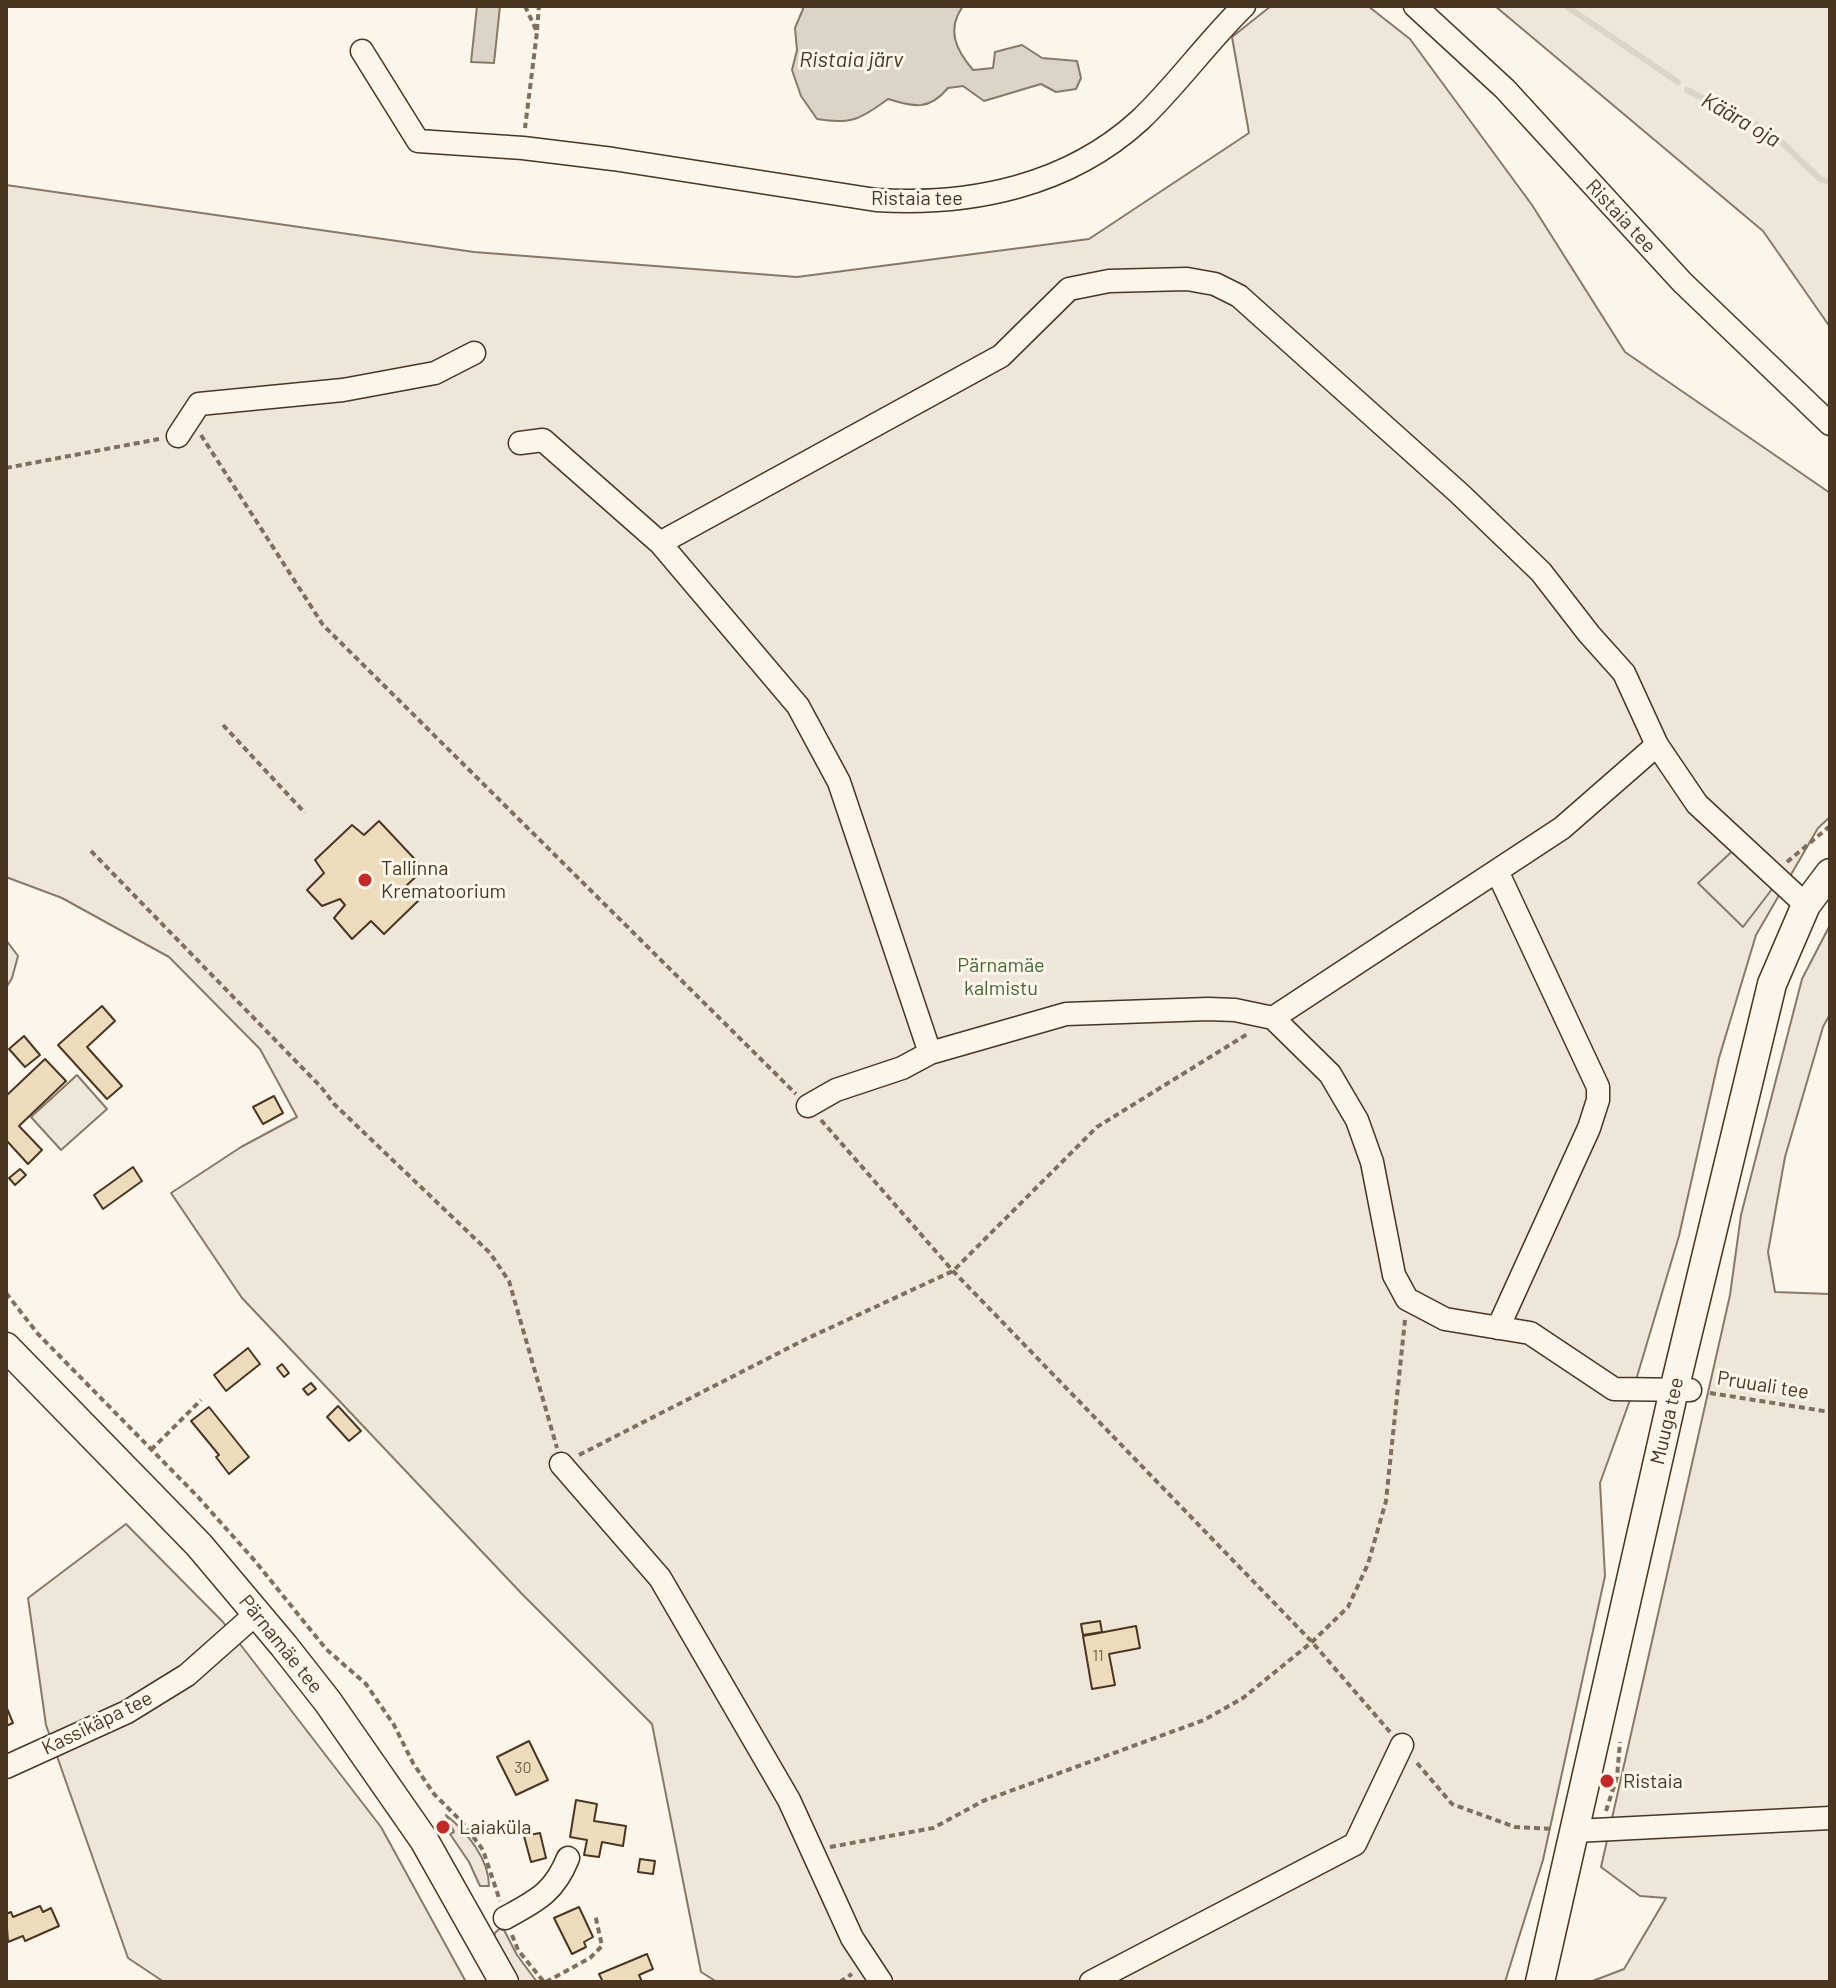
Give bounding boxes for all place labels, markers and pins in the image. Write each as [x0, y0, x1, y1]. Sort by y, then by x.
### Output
place label: Tallinna Krematoorium [381, 856, 506, 903]
marker: Tallinna Krematoorium [356, 871, 374, 889]
place label: Ristaia [1623, 1769, 1683, 1793]
marker: Ristaia [1598, 1772, 1616, 1790]
place label: Laiaküla [459, 1815, 532, 1839]
marker: Laiaküla [434, 1818, 452, 1836]

